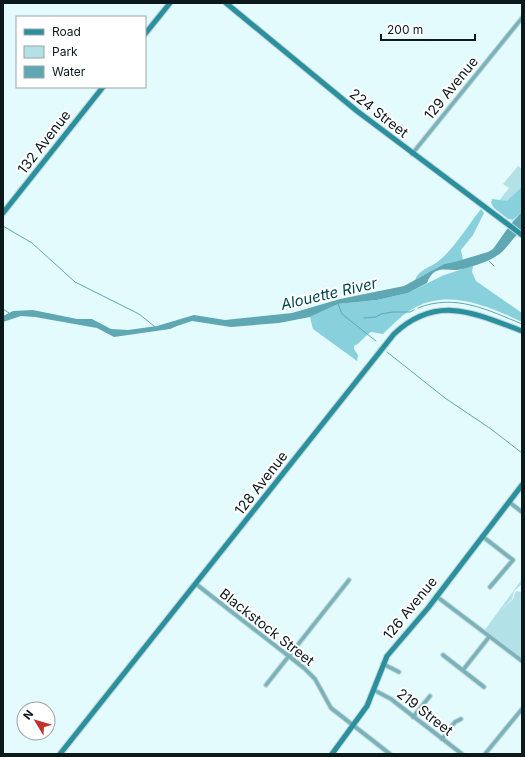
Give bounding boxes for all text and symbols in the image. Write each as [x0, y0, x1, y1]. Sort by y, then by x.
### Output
legend [16, 16, 146, 88]
scale bar [381, 16, 475, 42]
text: 200 m [387, 22, 423, 37]
text: Road [52, 24, 81, 39]
text: Park [52, 44, 78, 59]
street label: 129 Avenue [420, 53, 481, 123]
text: Water [52, 64, 86, 79]
street label: 224 Street [347, 85, 412, 141]
street label: 132 Avenue [14, 107, 74, 177]
water label: Alouette River [278, 273, 379, 314]
street label: 128 Avenue [231, 448, 291, 518]
street label: 126 Avenue [379, 573, 440, 643]
street label: Blackstock Street [217, 584, 318, 669]
street label: 219 Street [394, 684, 457, 739]
north arrow [16, 701, 56, 741]
text: N [20, 707, 36, 722]

